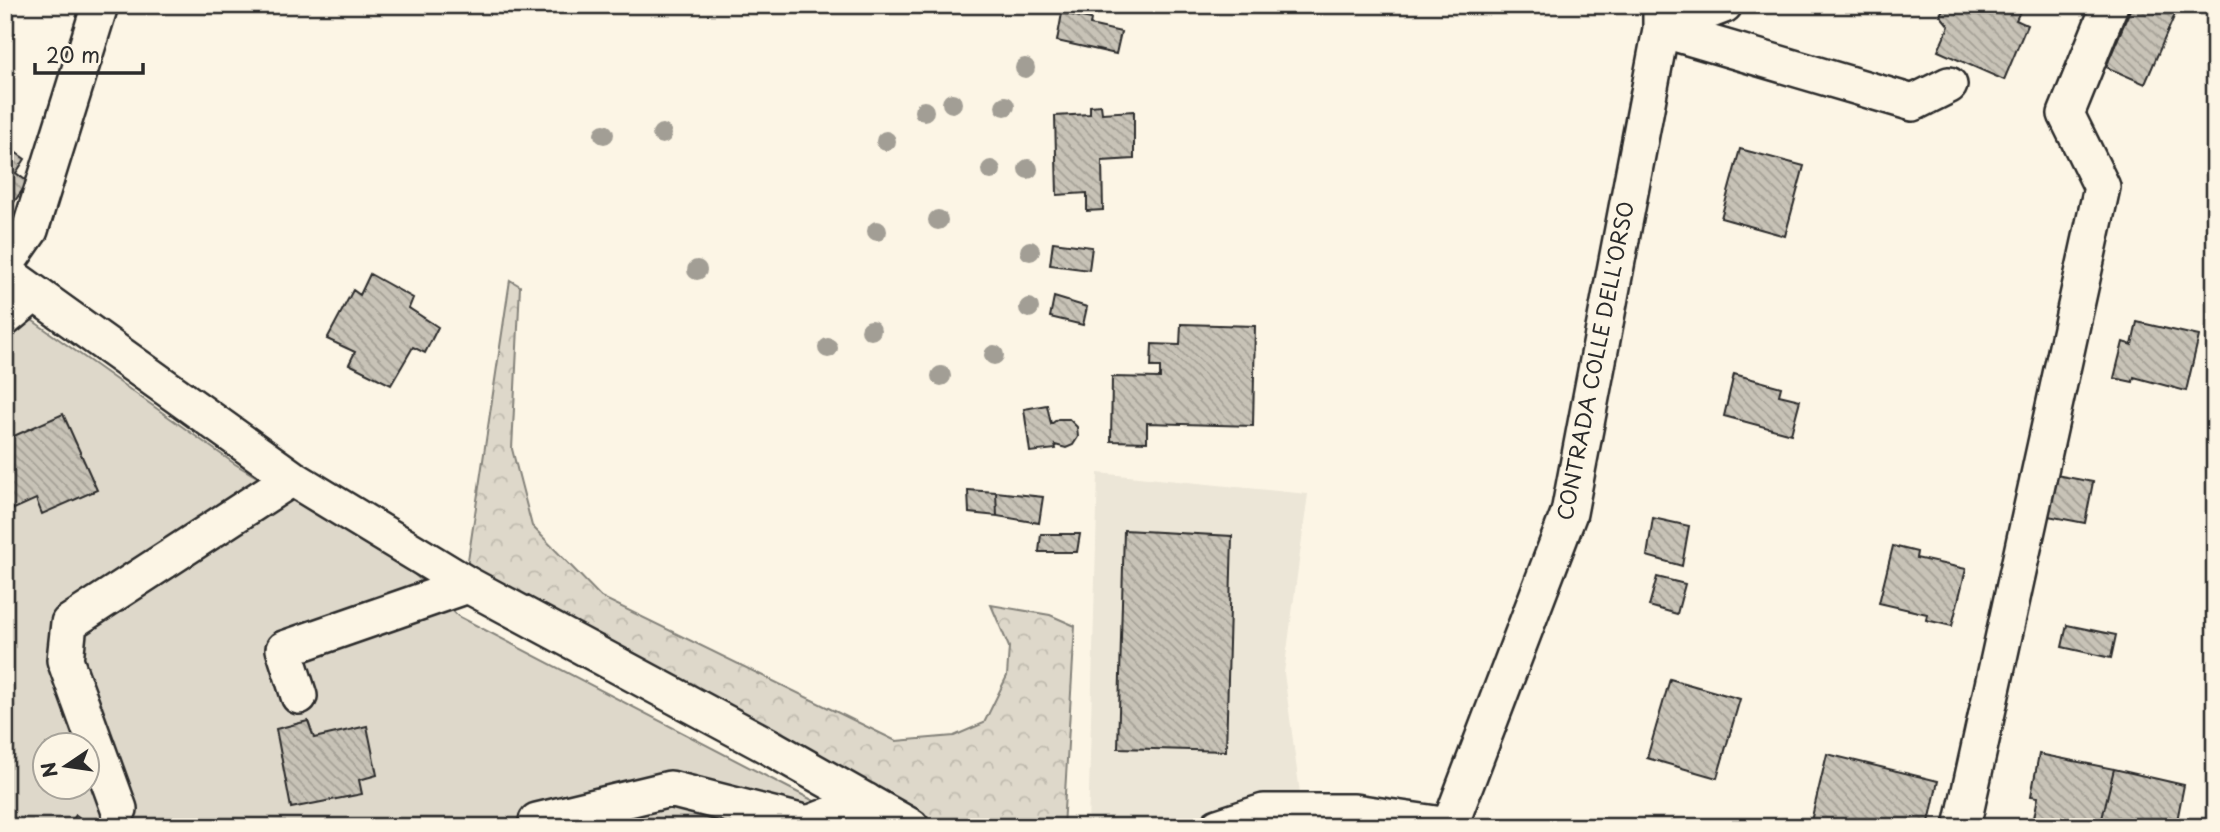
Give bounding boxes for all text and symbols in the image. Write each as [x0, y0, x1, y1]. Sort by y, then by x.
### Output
scale bar [35, 32, 144, 76]
text: 20 m [46, 38, 100, 70]
street label: CONTRADA COLLE DELL'ORSO [1547, 198, 1641, 523]
north arrow [32, 730, 102, 800]
text: N [33, 760, 64, 781]

